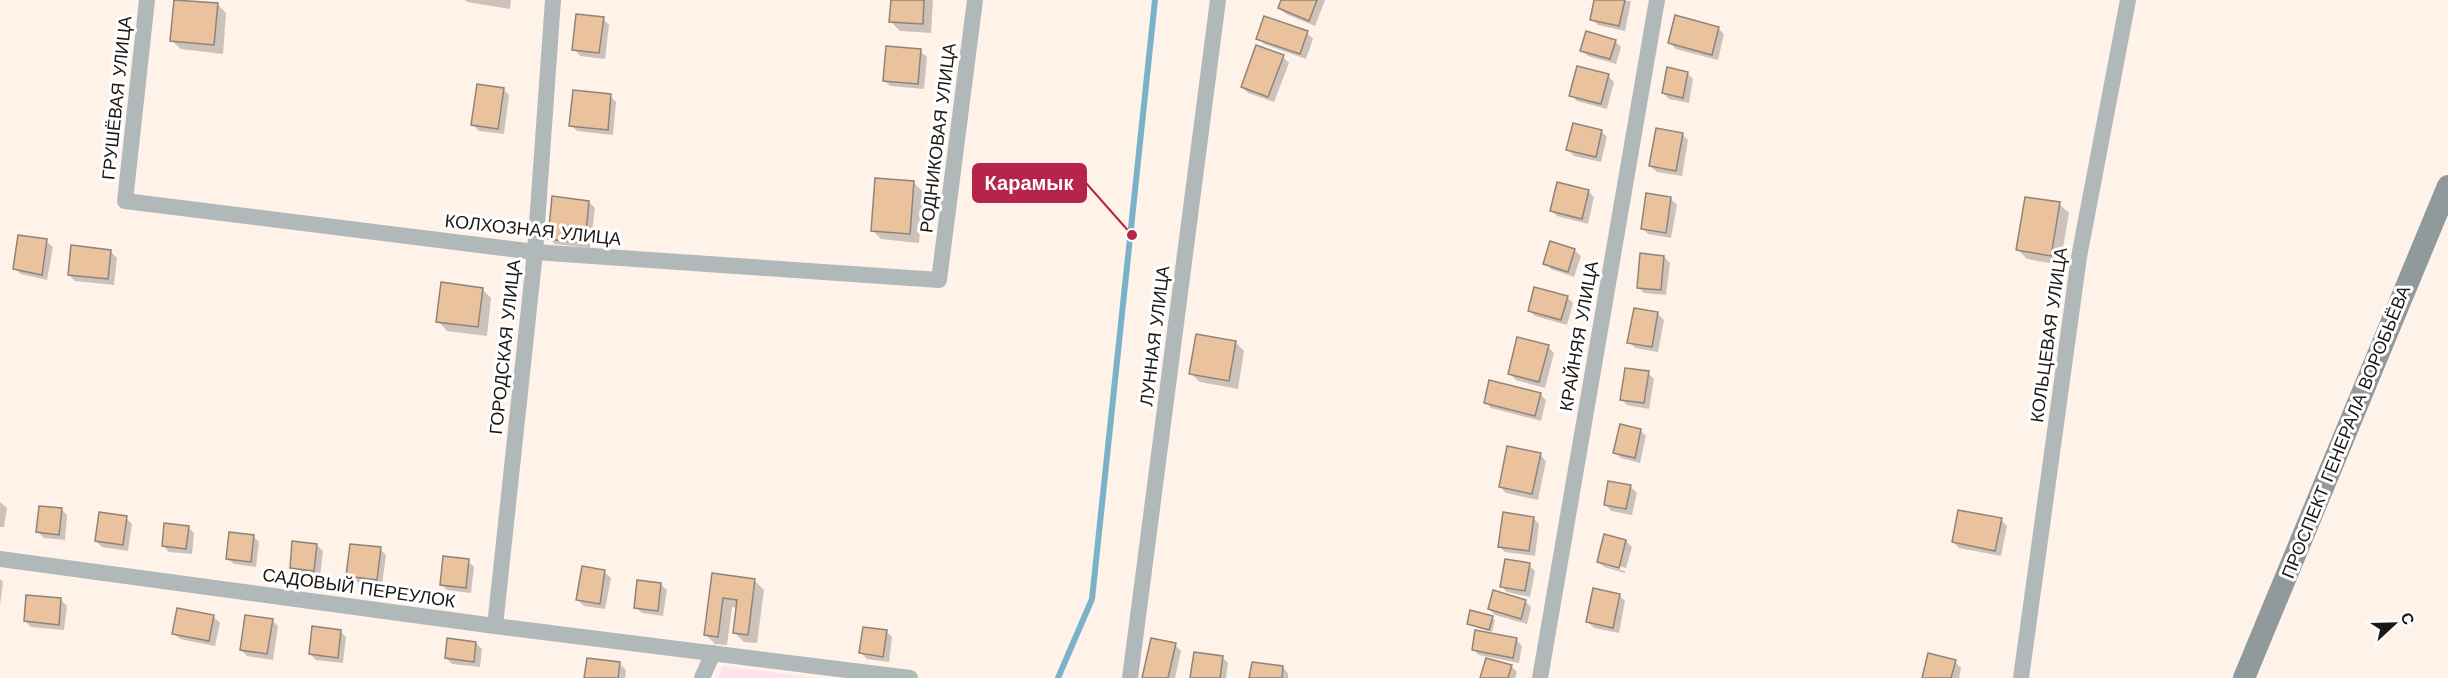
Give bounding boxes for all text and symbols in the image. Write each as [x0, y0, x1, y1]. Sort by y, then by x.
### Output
street label: ГРУШЁВАЯ УЛИЦА [97, 15, 136, 181]
street label: РОДНИКОВАЯ УЛИЦА [915, 42, 960, 234]
callout: Карамык [973, 164, 1086, 202]
text: Карамык [985, 171, 1074, 195]
street label: КОЛХОЗНАЯ УЛИЦА [444, 210, 622, 249]
street label: КОЛЬЦЕВАЯ УЛИЦА [2026, 246, 2071, 424]
street label: ГОРОДСКАЯ УЛИЦА [485, 258, 524, 435]
street label: КРАЙНЯЯ УЛИЦА [1555, 259, 1602, 413]
street label: ЛУННАЯ УЛИЦА [1135, 265, 1174, 407]
street label: ПРОСПЕКТ ГЕНЕРАЛА ВОРОБЬЁВА [2277, 282, 2414, 581]
street label: САДОВЫЙ ПЕРЕУЛОК [261, 564, 457, 612]
north arrow [2364, 594, 2424, 654]
text: С [2396, 610, 2419, 628]

